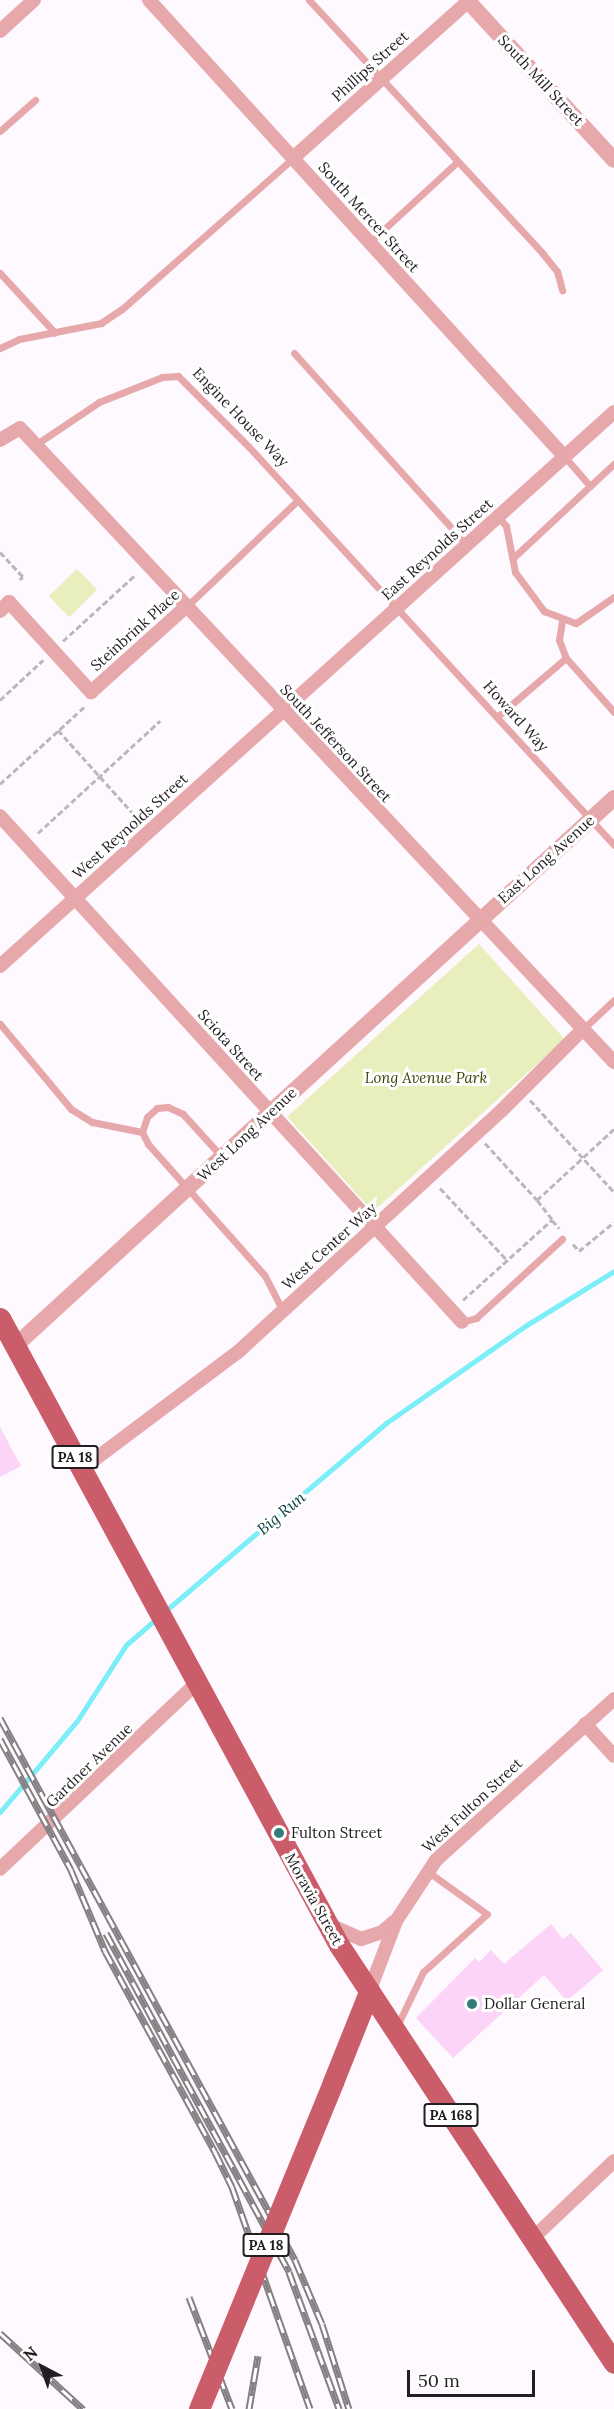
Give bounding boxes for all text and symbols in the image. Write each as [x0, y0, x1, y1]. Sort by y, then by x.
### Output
street label: Phillips Street [328, 27, 412, 105]
street label: South Mill Street [494, 31, 588, 129]
street label: South Mercer Street [315, 158, 423, 276]
street label: Engine House Way [189, 364, 293, 470]
street label: East Reynolds Street [378, 494, 496, 604]
street label: Steinbrink Place [87, 585, 183, 675]
street label: Howard Way [480, 677, 552, 755]
street label: South Jefferson Street [277, 680, 395, 806]
street label: West Reynolds Street [69, 770, 191, 882]
street label: East Long Avenue [494, 811, 598, 907]
street label: Sciota Street [194, 1006, 268, 1084]
park label: Long Avenue Park [365, 1069, 487, 1087]
street label: West Long Avenue [194, 1083, 300, 1185]
street label: West Center Way [278, 1199, 380, 1293]
road number: PA 18 [51, 1446, 99, 1468]
water label: Big Run [253, 1487, 309, 1539]
street label: Gardner Avenue [42, 1719, 136, 1811]
street label: West Fulton Street [418, 1754, 526, 1856]
place label: Fulton Street [291, 1824, 382, 1842]
marker: Fulton Street [272, 1826, 286, 1840]
street label: Moravia Street [281, 1850, 347, 1948]
place label: Dollar General [484, 1995, 585, 2013]
marker: Dollar General [465, 1997, 479, 2011]
road number: PA 168 [422, 2104, 480, 2126]
road number: PA 18 [242, 2234, 290, 2256]
north arrow [12, 2337, 72, 2397]
text: N [19, 2342, 41, 2365]
scale bar [410, 2358, 538, 2396]
text: 50 m [418, 2369, 460, 2392]

